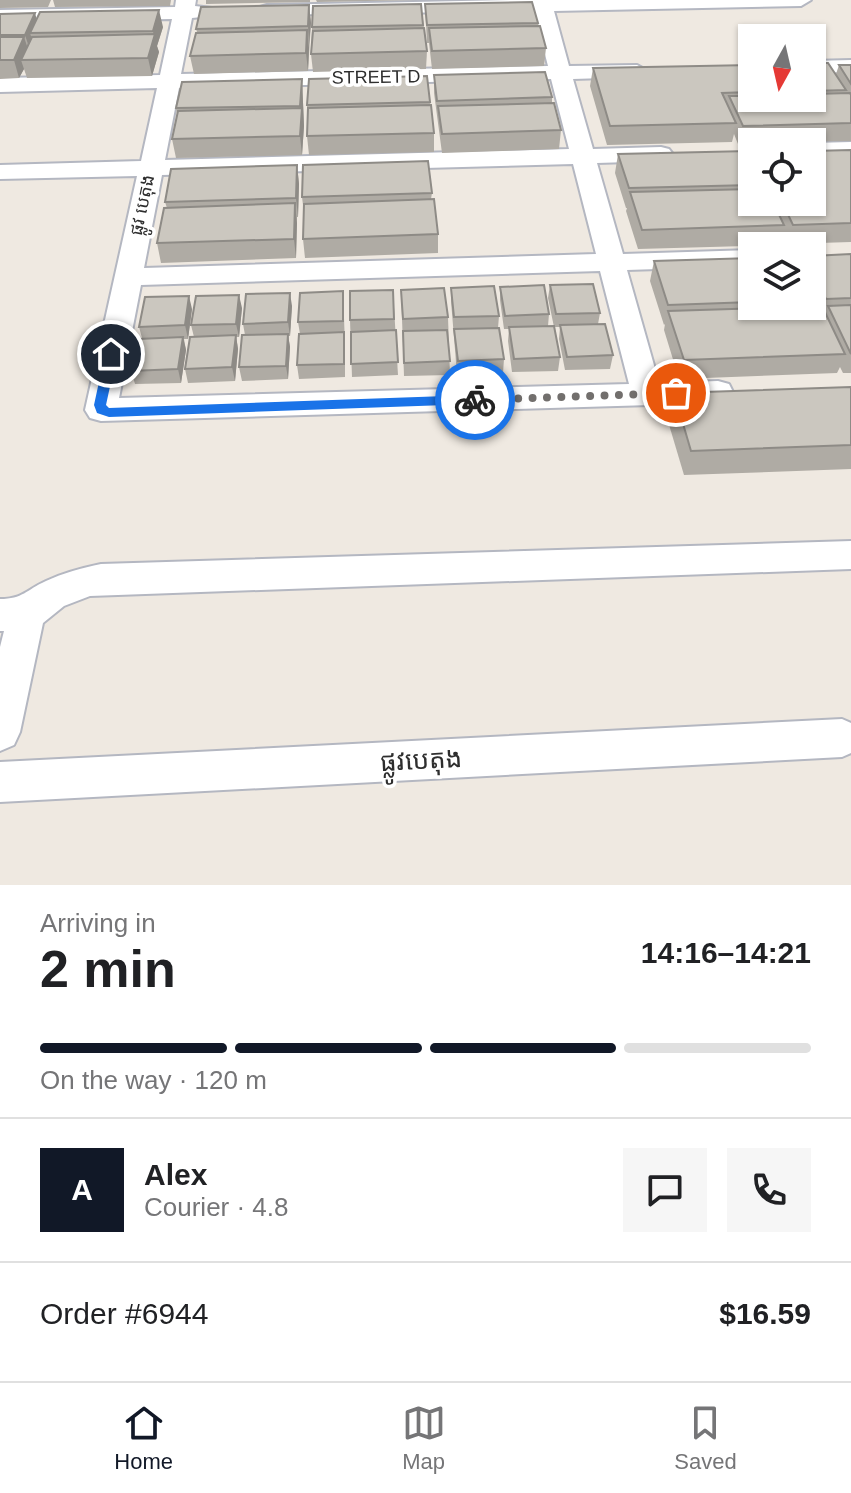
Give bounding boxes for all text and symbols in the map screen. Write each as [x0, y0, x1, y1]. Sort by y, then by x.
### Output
north arrow [738, 24, 826, 112]
map controls [738, 24, 826, 320]
street label: STREET D [331, 66, 421, 88]
button: locate [738, 128, 826, 216]
street label: ផ្លូវ បេតុង [126, 173, 164, 239]
button: layers [738, 232, 826, 320]
pin [77, 320, 145, 388]
icon: home [89, 332, 133, 376]
pin [642, 359, 710, 427]
courier [435, 360, 515, 440]
icon: bag [654, 371, 698, 415]
icon: bike [453, 378, 497, 422]
street label: ផ្លូវបេតុង [379, 743, 463, 786]
text: Arriving in [40, 908, 156, 938]
text: 14:16–14:21 [641, 936, 811, 969]
text: 2 min [40, 940, 176, 998]
text: On the way · 120 m [40, 1065, 267, 1095]
button: chat [623, 1148, 707, 1232]
button: phone [727, 1148, 811, 1232]
text: Alex [144, 1158, 207, 1191]
text: A [71, 1173, 93, 1206]
text: Courier · 4.8 [144, 1192, 289, 1222]
text: Order #6944 [40, 1297, 208, 1330]
text: $16.59 [719, 1297, 811, 1330]
tab: Home [114, 1401, 173, 1475]
tab: Map [402, 1401, 446, 1475]
tab: Saved [674, 1401, 737, 1475]

